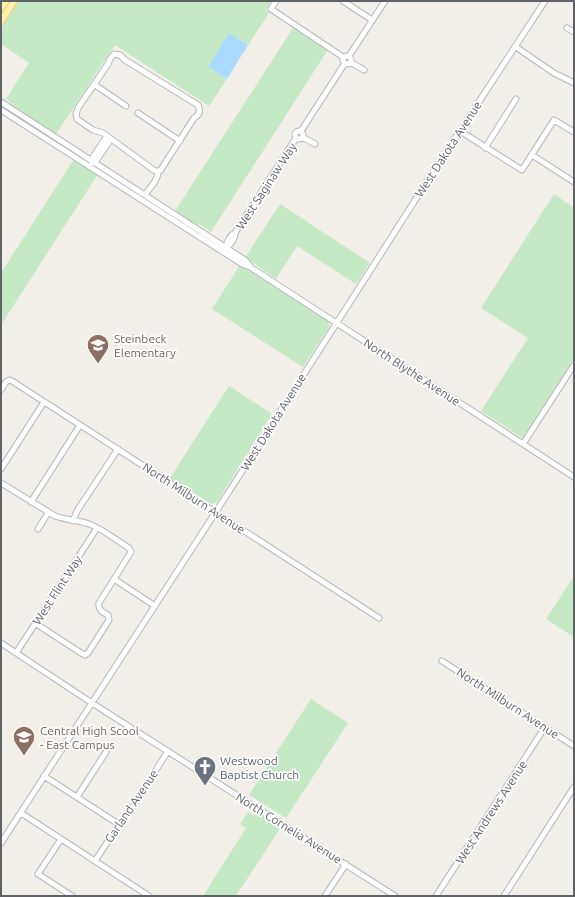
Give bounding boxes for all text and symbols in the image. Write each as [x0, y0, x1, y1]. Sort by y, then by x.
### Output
street label: West Dakota Avenue [412, 99, 484, 199]
street label: West Saginaw Way [233, 140, 299, 232]
school or university icon: Steinbeck Elementary [85, 332, 111, 365]
place label: Steinbeck Elementary [114, 332, 176, 359]
street label: North Blythe Avenue [361, 336, 463, 408]
street label: West Dakota Avenue [238, 371, 308, 473]
street label: North Milburn Avenue [140, 460, 248, 536]
street label: West Flint Way [30, 553, 84, 627]
street label: North Milburn Avenue [454, 665, 562, 741]
school or university icon: Central High Scool - East Campus [11, 724, 37, 757]
place label: Central High Scool - East Campus [40, 724, 139, 751]
church icon: Westwood Baptist Church [192, 754, 218, 787]
place label: Westwood Baptist Church [220, 754, 299, 781]
street label: West Andrews Avenue [453, 758, 529, 866]
street label: Garland Avenue [102, 767, 160, 845]
street label: North Cornelia Avenue [234, 790, 344, 866]

